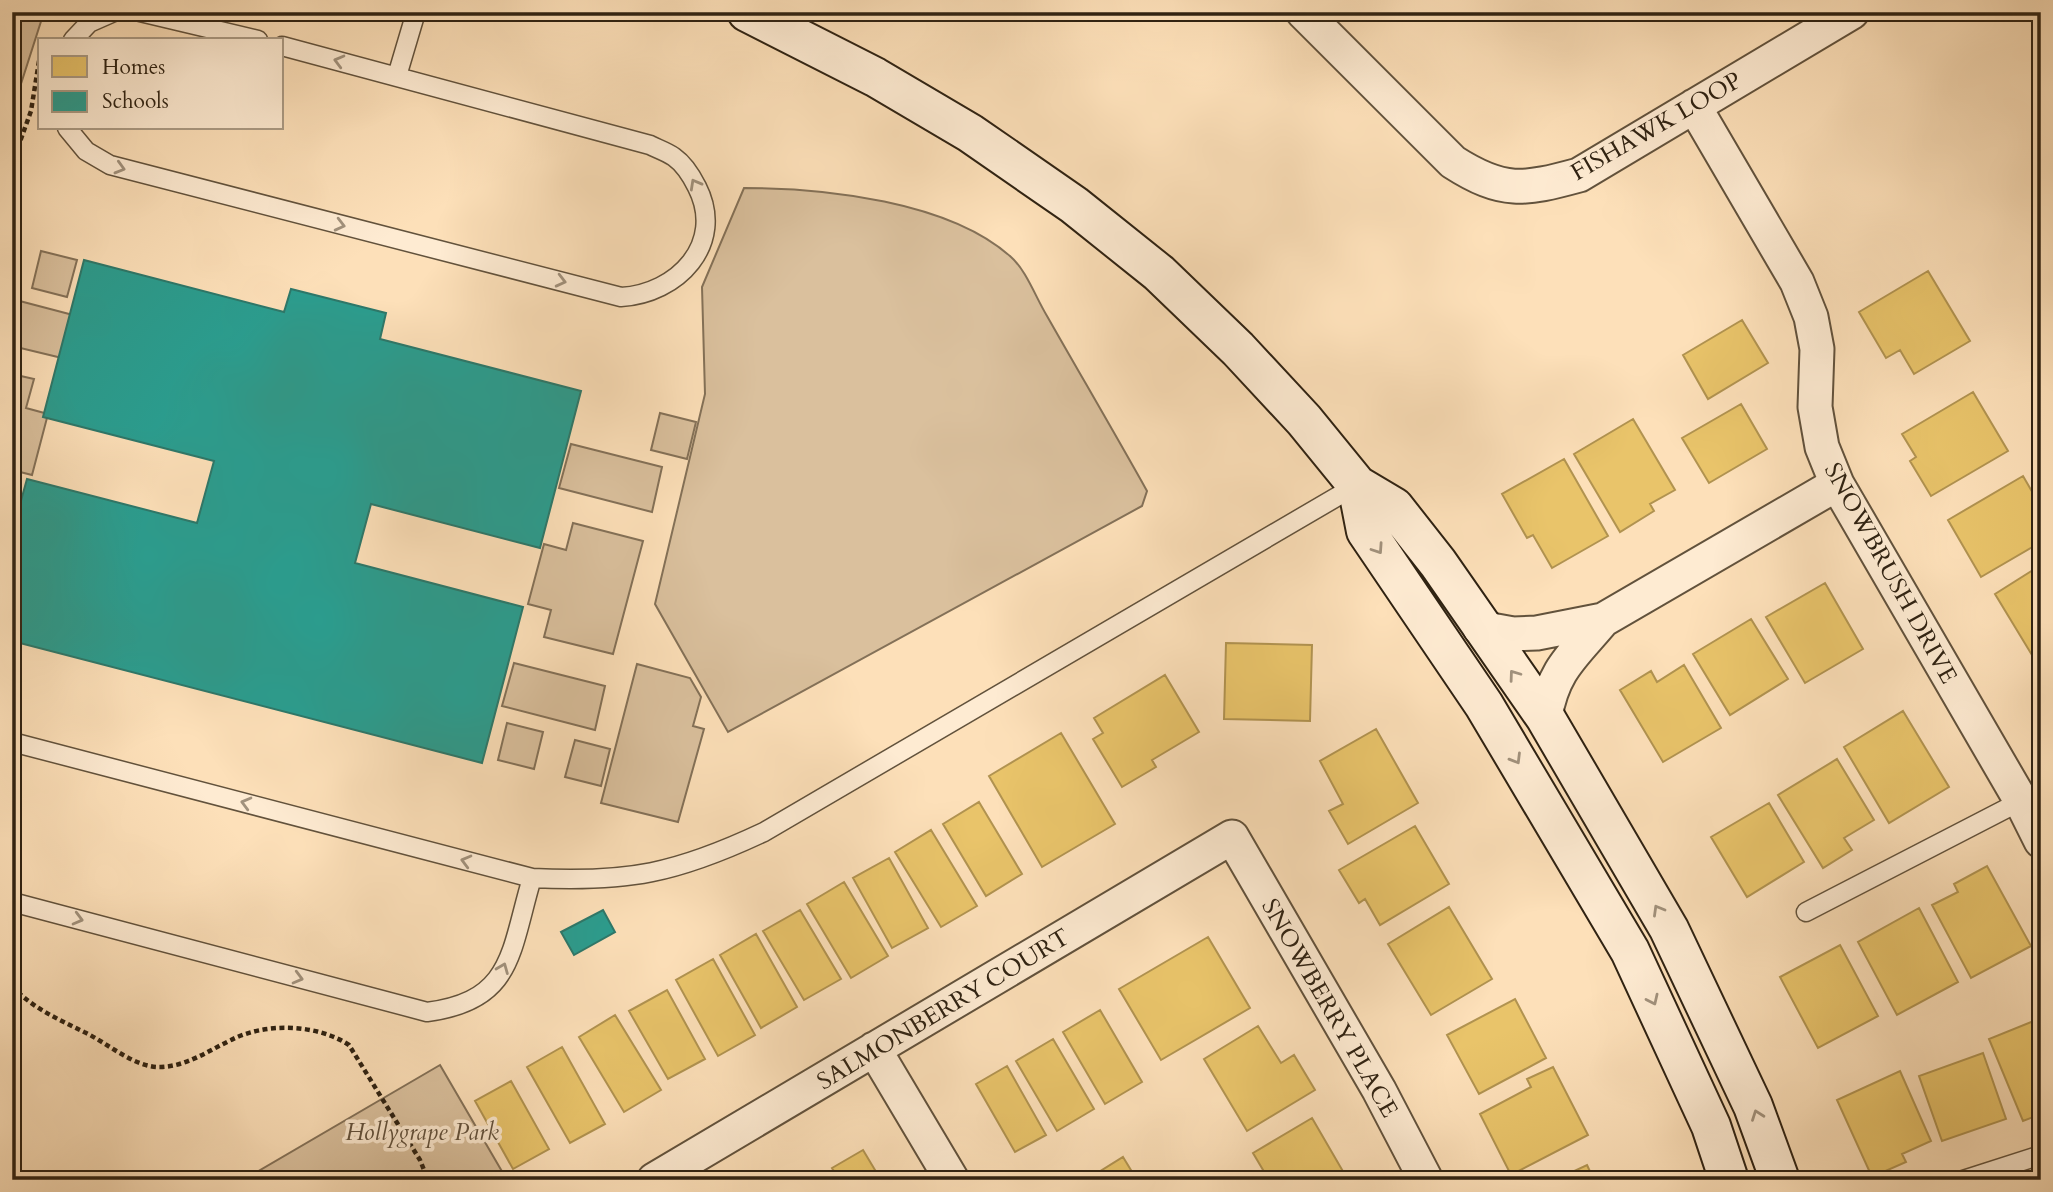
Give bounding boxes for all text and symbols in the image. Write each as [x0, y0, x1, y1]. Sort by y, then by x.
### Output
legend [38, 38, 284, 130]
text: Homes [102, 53, 165, 82]
one-way arrow [334, 55, 346, 69]
street label: FISHAWK LOOP [1565, 64, 1748, 189]
text: Schools [102, 87, 169, 116]
one-way arrow [114, 159, 126, 174]
one-way arrow [690, 179, 703, 192]
one-way arrow [334, 217, 346, 231]
one-way arrow [555, 273, 567, 287]
street label: SNOWBRUSH DRIVE [1816, 457, 1965, 690]
one-way arrow [1370, 541, 1382, 554]
one-way arrow [1510, 670, 1523, 683]
one-way arrow [1508, 752, 1521, 765]
one-way arrow [240, 797, 252, 811]
one-way arrow [460, 855, 472, 869]
street label: SNOWBERRY PLACE [1253, 893, 1406, 1124]
one-way arrow [1654, 905, 1667, 918]
one-way arrow [72, 911, 84, 926]
street label: SALMONBERRY COURT [811, 921, 1076, 1098]
one-way arrow [495, 963, 509, 975]
one-way arrow [292, 970, 304, 984]
one-way arrow [1644, 992, 1658, 1005]
one-way arrow [1751, 1110, 1765, 1122]
park label: Hollygrape Park [345, 1116, 499, 1149]

